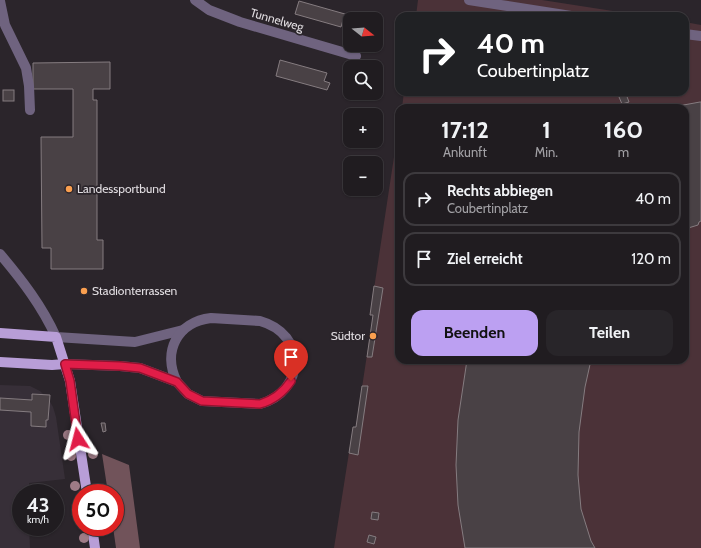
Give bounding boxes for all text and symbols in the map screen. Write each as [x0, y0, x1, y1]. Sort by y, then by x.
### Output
street label: Tunnelweg [249, 5, 306, 35]
north arrow [343, 12, 383, 52]
map controls [343, 12, 383, 196]
text: 40 m [477, 26, 545, 60]
icon: right [411, 28, 463, 80]
button: search [343, 60, 383, 100]
text: Coubertinplatz [477, 60, 589, 82]
button: + [343, 108, 383, 148]
text: 17:12 [441, 115, 489, 144]
text: 1 [542, 115, 551, 144]
text: 160 [604, 115, 643, 144]
text: Ankunft [443, 144, 487, 160]
text: Min. [535, 144, 558, 160]
text: m [618, 144, 629, 160]
button: − [343, 156, 383, 196]
place label: Landessportbund [77, 181, 166, 196]
text: Rechts abbiegen [447, 182, 553, 200]
marker: Landessportbund [64, 184, 74, 194]
icon: right [413, 188, 435, 210]
text: 40 m [635, 190, 671, 208]
text: Coubertinplatz [447, 200, 528, 216]
icon: arrive [413, 248, 435, 270]
text: Ziel erreicht [447, 250, 523, 268]
text: 120 m [631, 250, 671, 268]
place label: Stadionterrassen [92, 283, 178, 298]
marker: Stadionterrassen [79, 286, 89, 296]
button: Beenden [411, 310, 538, 356]
button: Teilen [546, 310, 673, 356]
place label: Südtor [331, 328, 365, 343]
marker: Südtor [368, 331, 378, 341]
pin [274, 340, 308, 381]
icon: arrive [280, 346, 302, 368]
position arrow [57, 418, 99, 460]
speed limit sign: 50 [72, 484, 124, 536]
text: 43 [26, 493, 50, 517]
text: km/h [27, 513, 49, 526]

